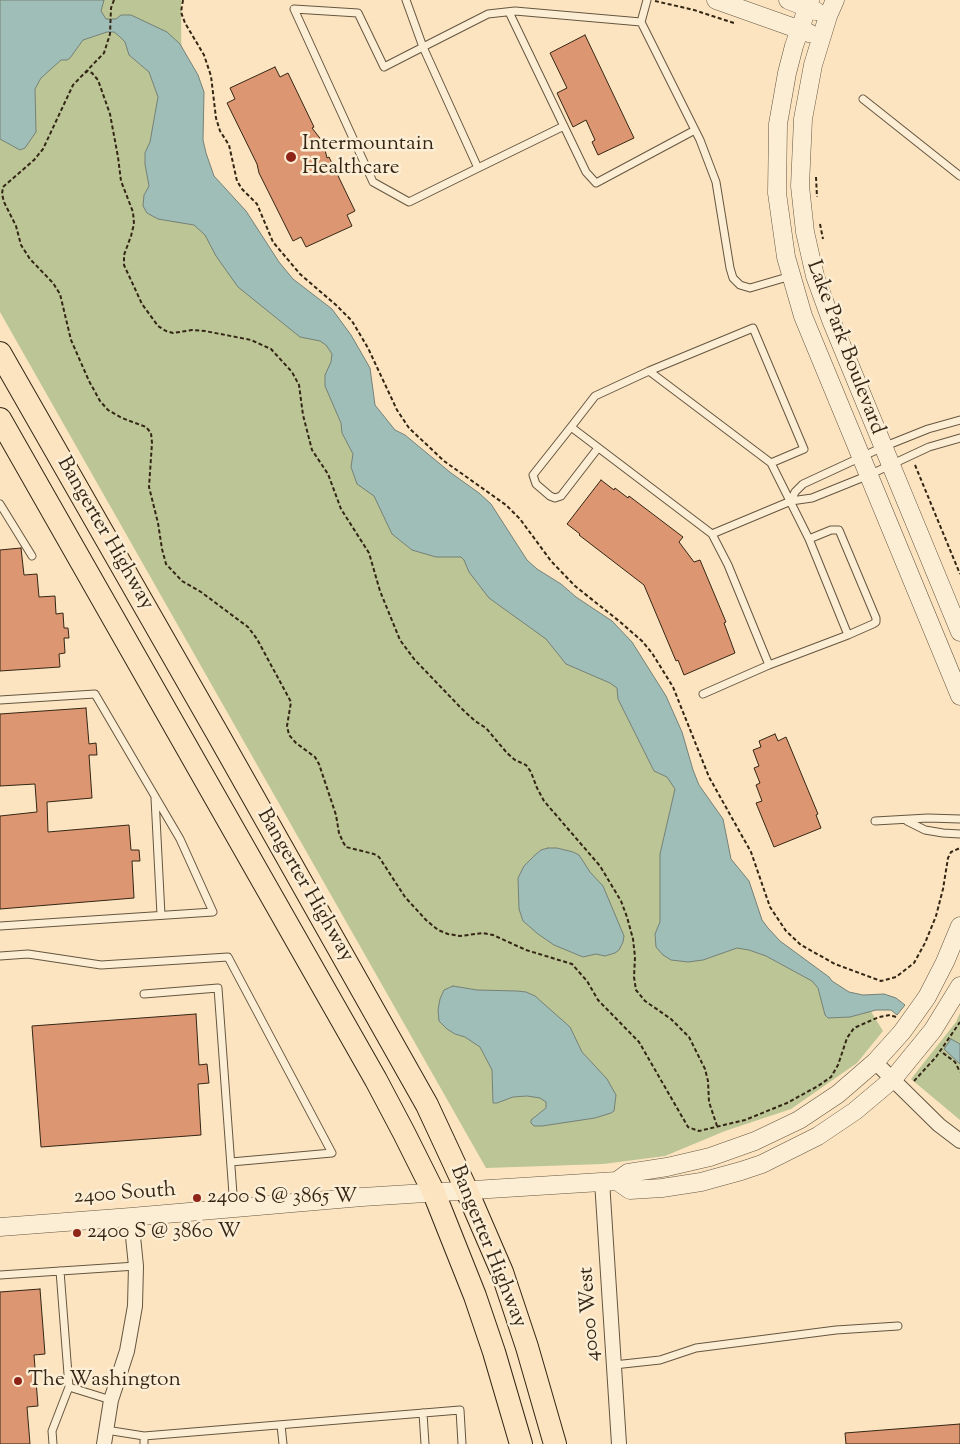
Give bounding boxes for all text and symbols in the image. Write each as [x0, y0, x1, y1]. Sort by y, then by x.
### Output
place label: Intermountain Healthcare [302, 132, 434, 182]
marker: Intermountain Healthcare [284, 150, 298, 164]
street label: Lake Park Boulevard [799, 257, 889, 439]
street label: Bangerter Highway [50, 453, 158, 615]
street label: Bangerter Highway [250, 805, 358, 967]
street label: Bangerter Highway [443, 1162, 531, 1332]
street label: 2400 South [73, 1179, 177, 1211]
place label: 2400 S @ 3865 W [207, 1185, 357, 1211]
marker: 2400 S @ 3865 W [191, 1192, 203, 1204]
place label: 2400 S @ 3860 W [87, 1220, 241, 1246]
marker: 2400 S @ 3860 W [71, 1227, 83, 1239]
street label: 4000 West [575, 1266, 607, 1362]
place label: The Washington [28, 1368, 181, 1394]
marker: The Washington [12, 1375, 24, 1387]

